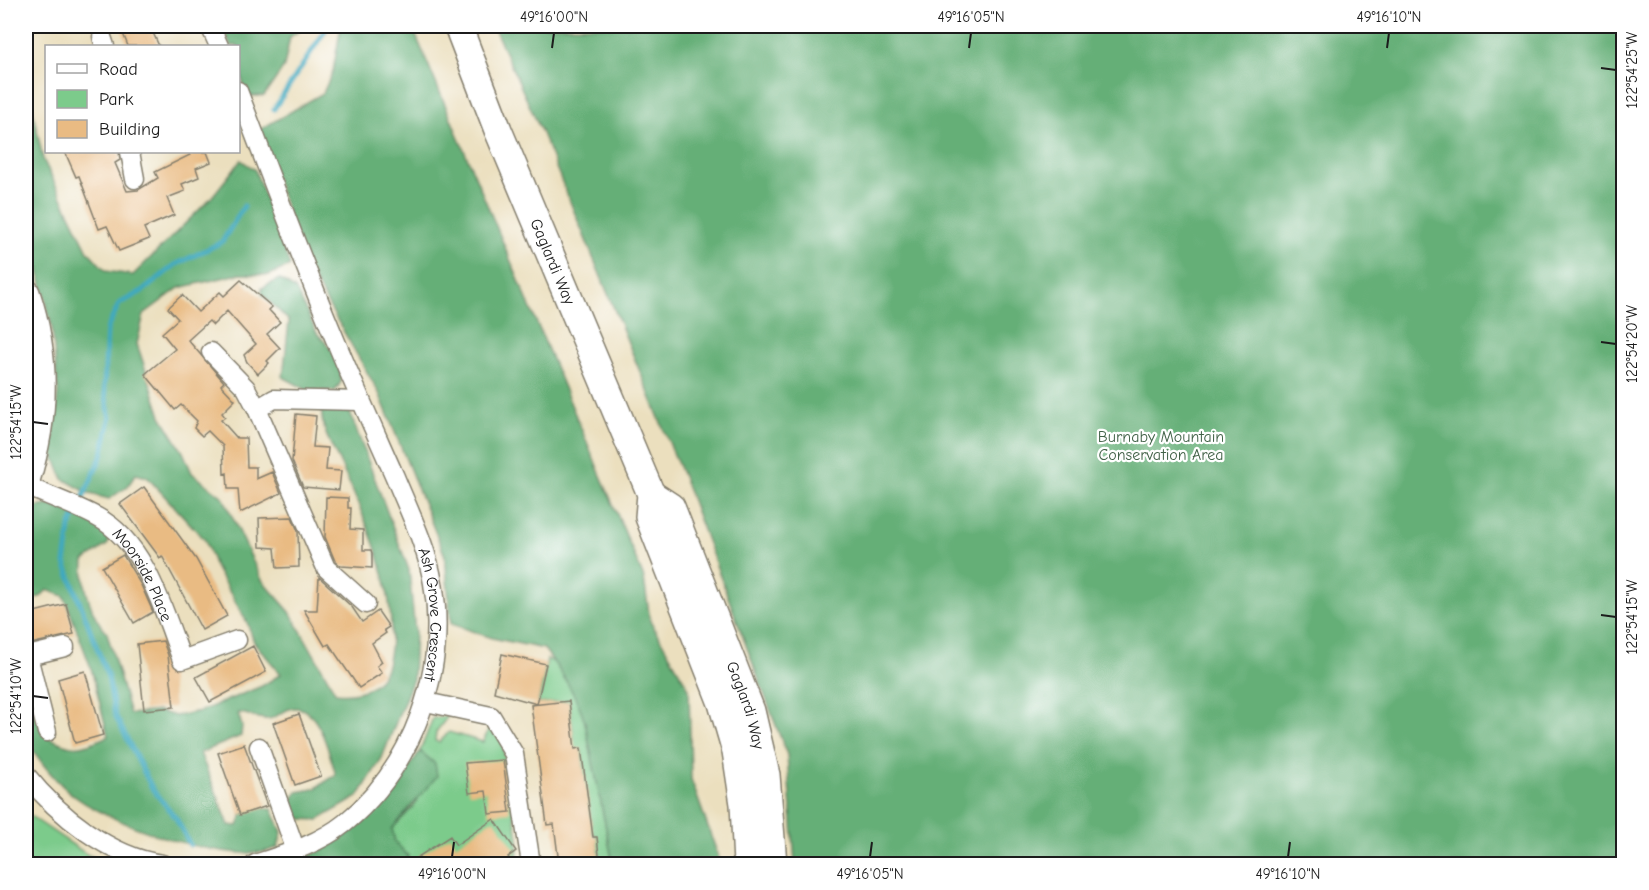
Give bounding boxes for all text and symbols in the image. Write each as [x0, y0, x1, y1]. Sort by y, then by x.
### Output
text: 49°16'00"N [520, 8, 588, 26]
text: 49°16'05"N [937, 8, 1005, 26]
text: 49°16'10"N [1356, 8, 1422, 26]
text: 122°54'25"W [1623, 32, 1641, 108]
legend [45, 45, 240, 153]
text: Road [99, 59, 138, 80]
text: Park [99, 89, 134, 110]
text: Building [99, 119, 161, 140]
street label: Gaglardi Way [526, 216, 579, 308]
text: 122°54'20"W [1623, 305, 1641, 383]
text: 122°54'15"W [7, 385, 25, 459]
park label: Burnaby Mountain Conservation Area [1098, 428, 1224, 464]
street label: Moorside Place [109, 524, 175, 624]
street label: Ash Grove Crescent [414, 545, 444, 683]
text: 122°54'15"W [1623, 580, 1641, 654]
text: 122°54'10"W [7, 658, 25, 734]
street label: Gaglardi Way [722, 659, 768, 752]
text: 49°16'00"N [418, 865, 486, 883]
text: 49°16'05"N [836, 865, 904, 883]
text: 49°16'10"N [1255, 865, 1321, 883]

